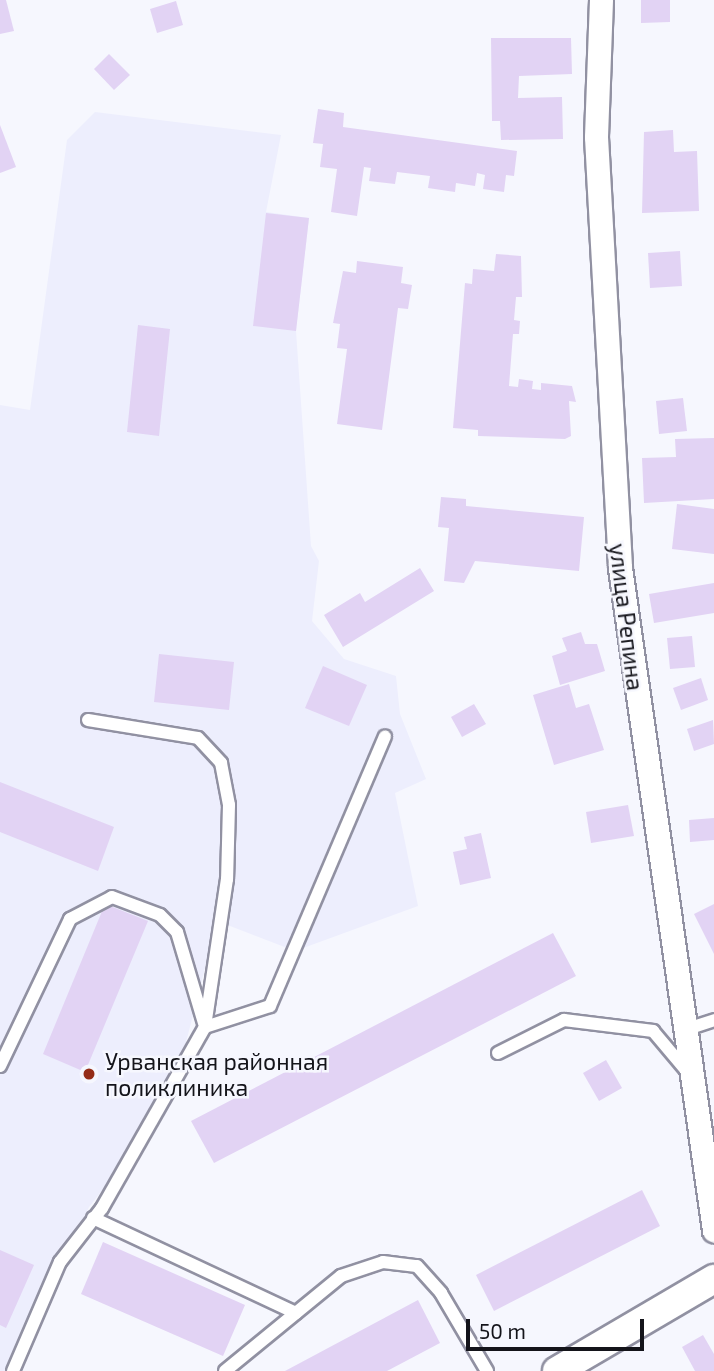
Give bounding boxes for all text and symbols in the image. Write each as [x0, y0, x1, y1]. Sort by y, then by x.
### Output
street label: улица Репина [604, 542, 650, 692]
place label: Урванская районная поликлиника [105, 1047, 328, 1101]
marker: Урванская районная поликлиника [79, 1064, 99, 1084]
scale bar [469, 1304, 648, 1348]
text: 50 m [479, 1318, 526, 1343]

